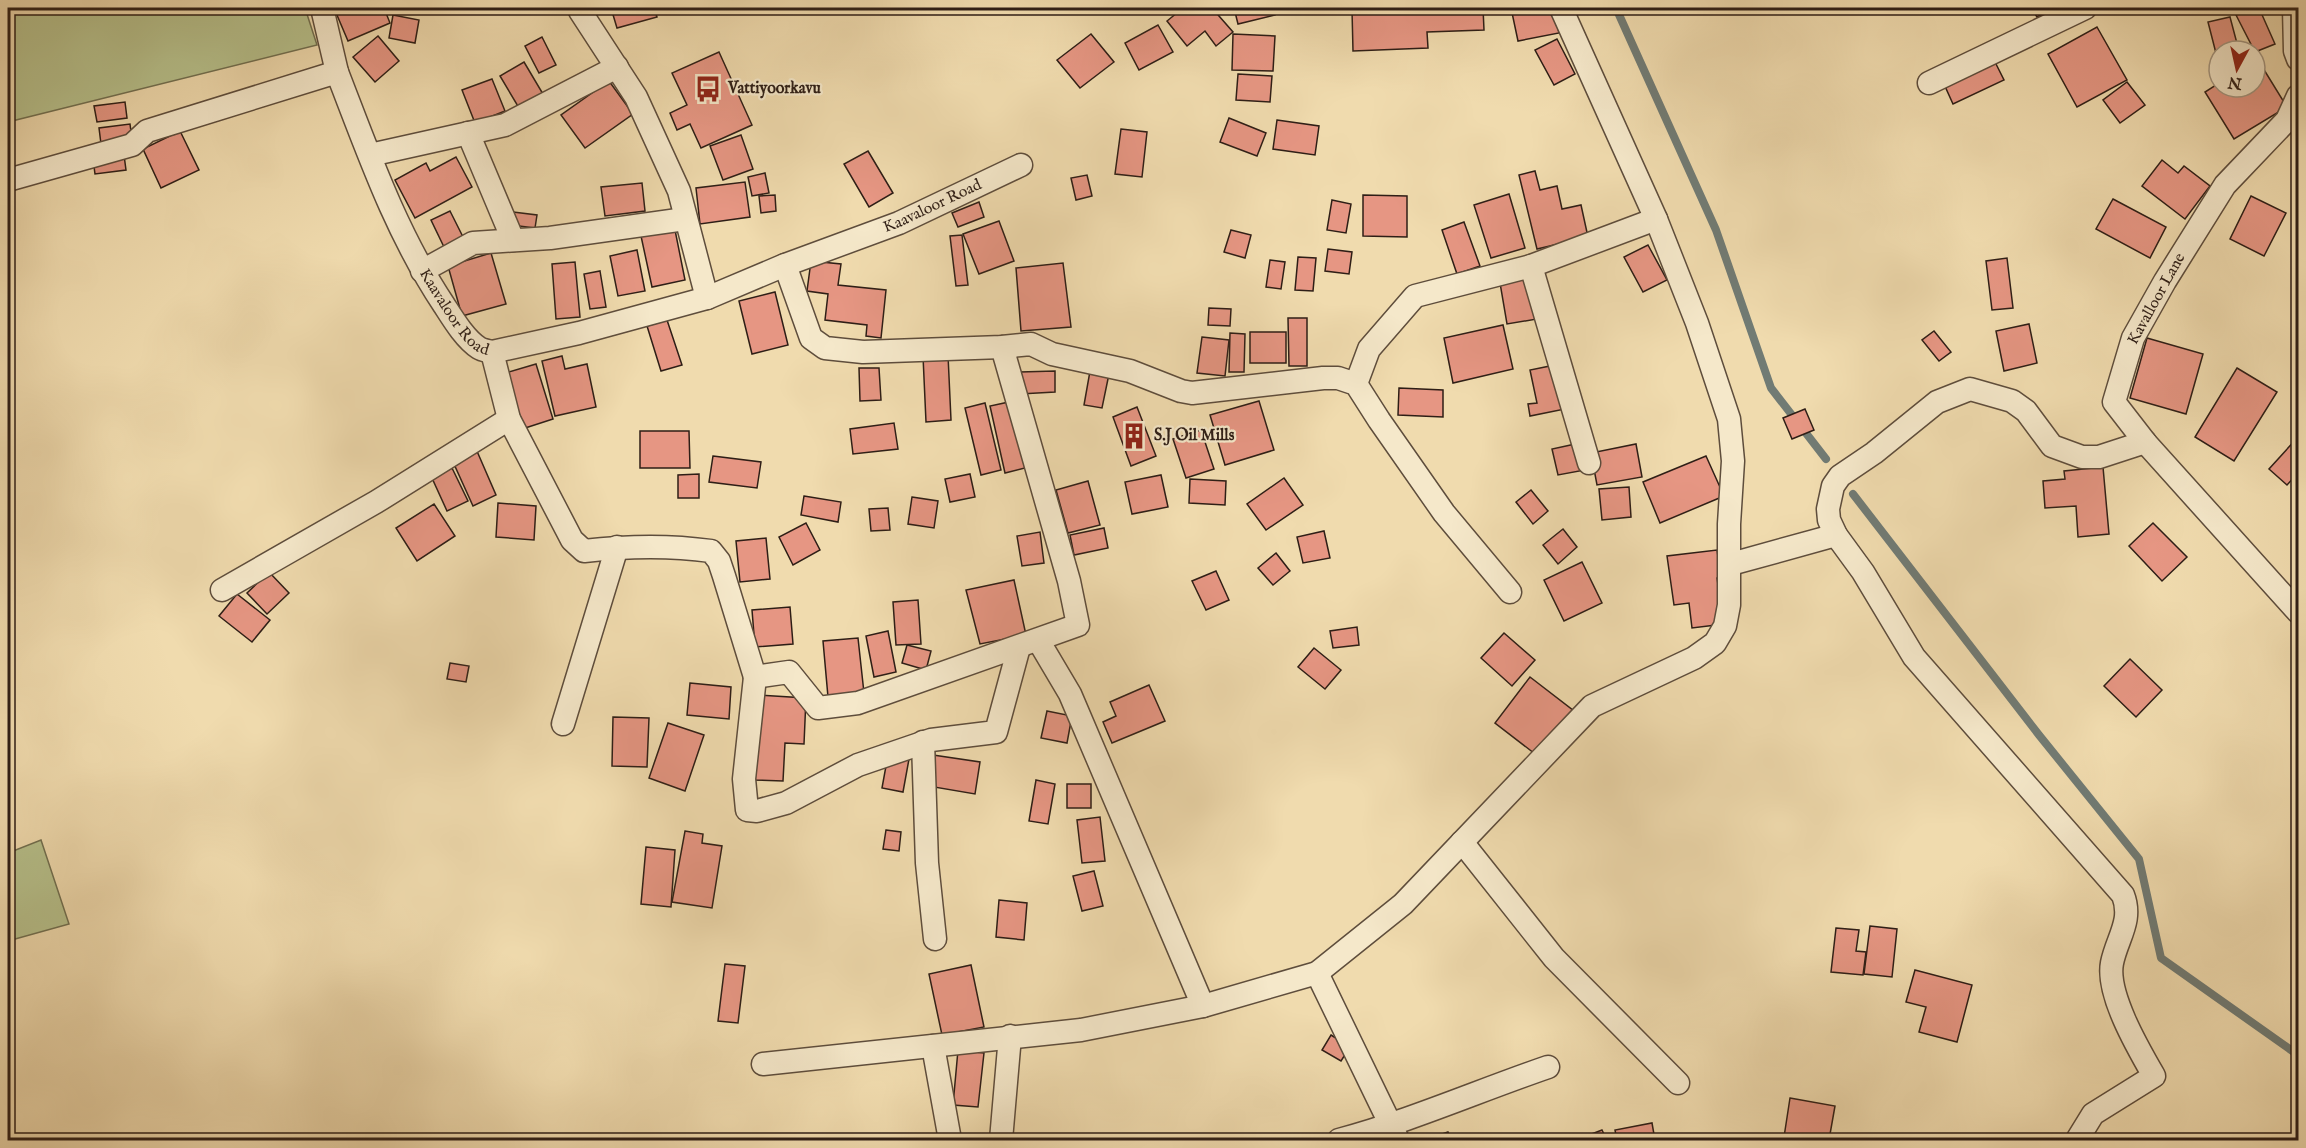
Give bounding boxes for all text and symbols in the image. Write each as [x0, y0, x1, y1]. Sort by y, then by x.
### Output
north arrow [2207, 39, 2267, 99]
text: N [2227, 71, 2244, 93]
bus stop icon: Vattiyoorkavu [693, 74, 723, 104]
place label: Vattiyoorkavu [727, 79, 822, 99]
street label: Kaavaloor Road [881, 175, 985, 238]
street label: Kavalloor Lane [2124, 250, 2190, 348]
street label: Kaavaloor Road [414, 266, 492, 361]
building icon: S.J Oil Mills [1119, 421, 1149, 451]
place label: S.J Oil Mills [1154, 426, 1235, 446]

